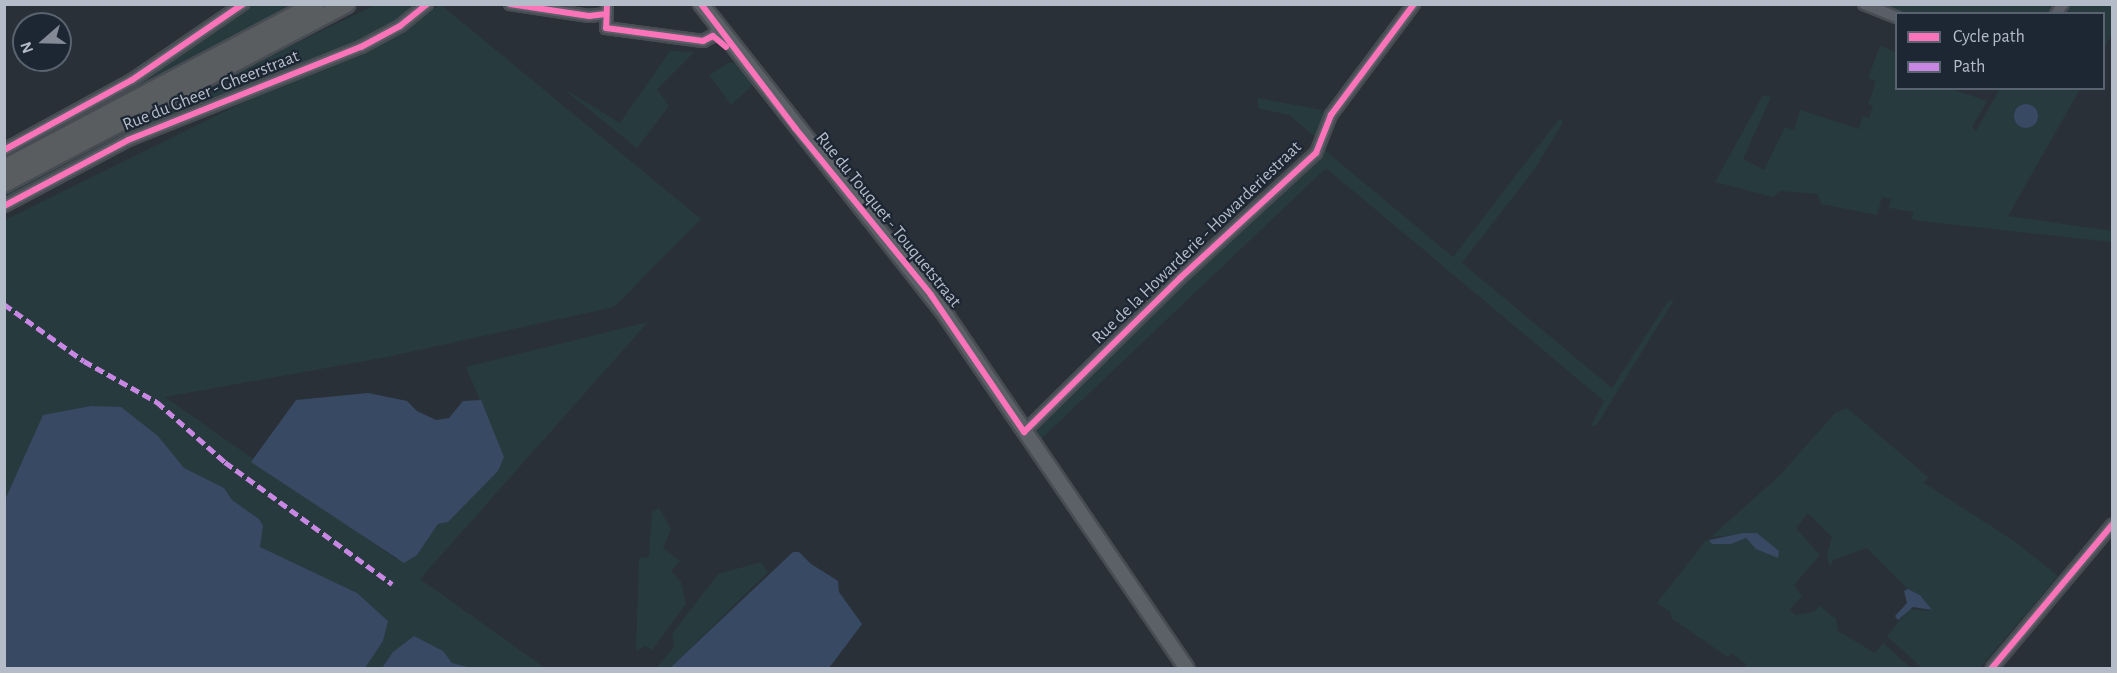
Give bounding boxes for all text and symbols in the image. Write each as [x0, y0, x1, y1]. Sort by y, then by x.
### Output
north arrow [12, 12, 72, 72]
legend [1895, 12, 2105, 90]
text: Cycle path [1953, 28, 2025, 46]
text: N [18, 40, 36, 55]
street label: Rue du Gheer - Gheerstraat [120, 46, 302, 136]
text: Path [1953, 58, 1985, 76]
street label: Rue du Touquet - Touquetstraat [811, 128, 965, 312]
street label: Rue de la Howarderie - Howarderiestraat [1088, 137, 1306, 349]

